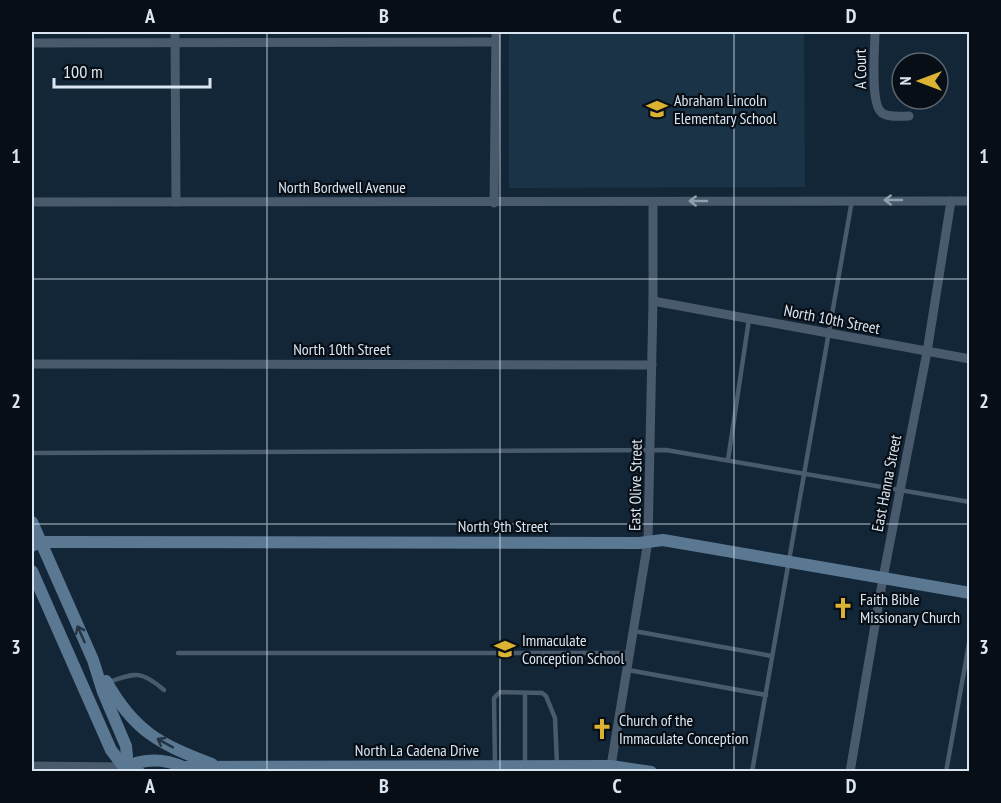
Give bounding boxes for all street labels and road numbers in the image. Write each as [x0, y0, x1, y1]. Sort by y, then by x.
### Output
street label: A Court [850, 48, 870, 89]
street label: North Bordwell Avenue [278, 177, 406, 197]
street label: North 10th Street [782, 300, 882, 338]
street label: North 10th Street [293, 339, 391, 359]
street label: East Hanna Street [867, 432, 905, 533]
street label: East Olive Street [624, 438, 646, 531]
street label: North 9th Street [458, 516, 549, 536]
street label: North La Cadena Drive [355, 740, 479, 760]

